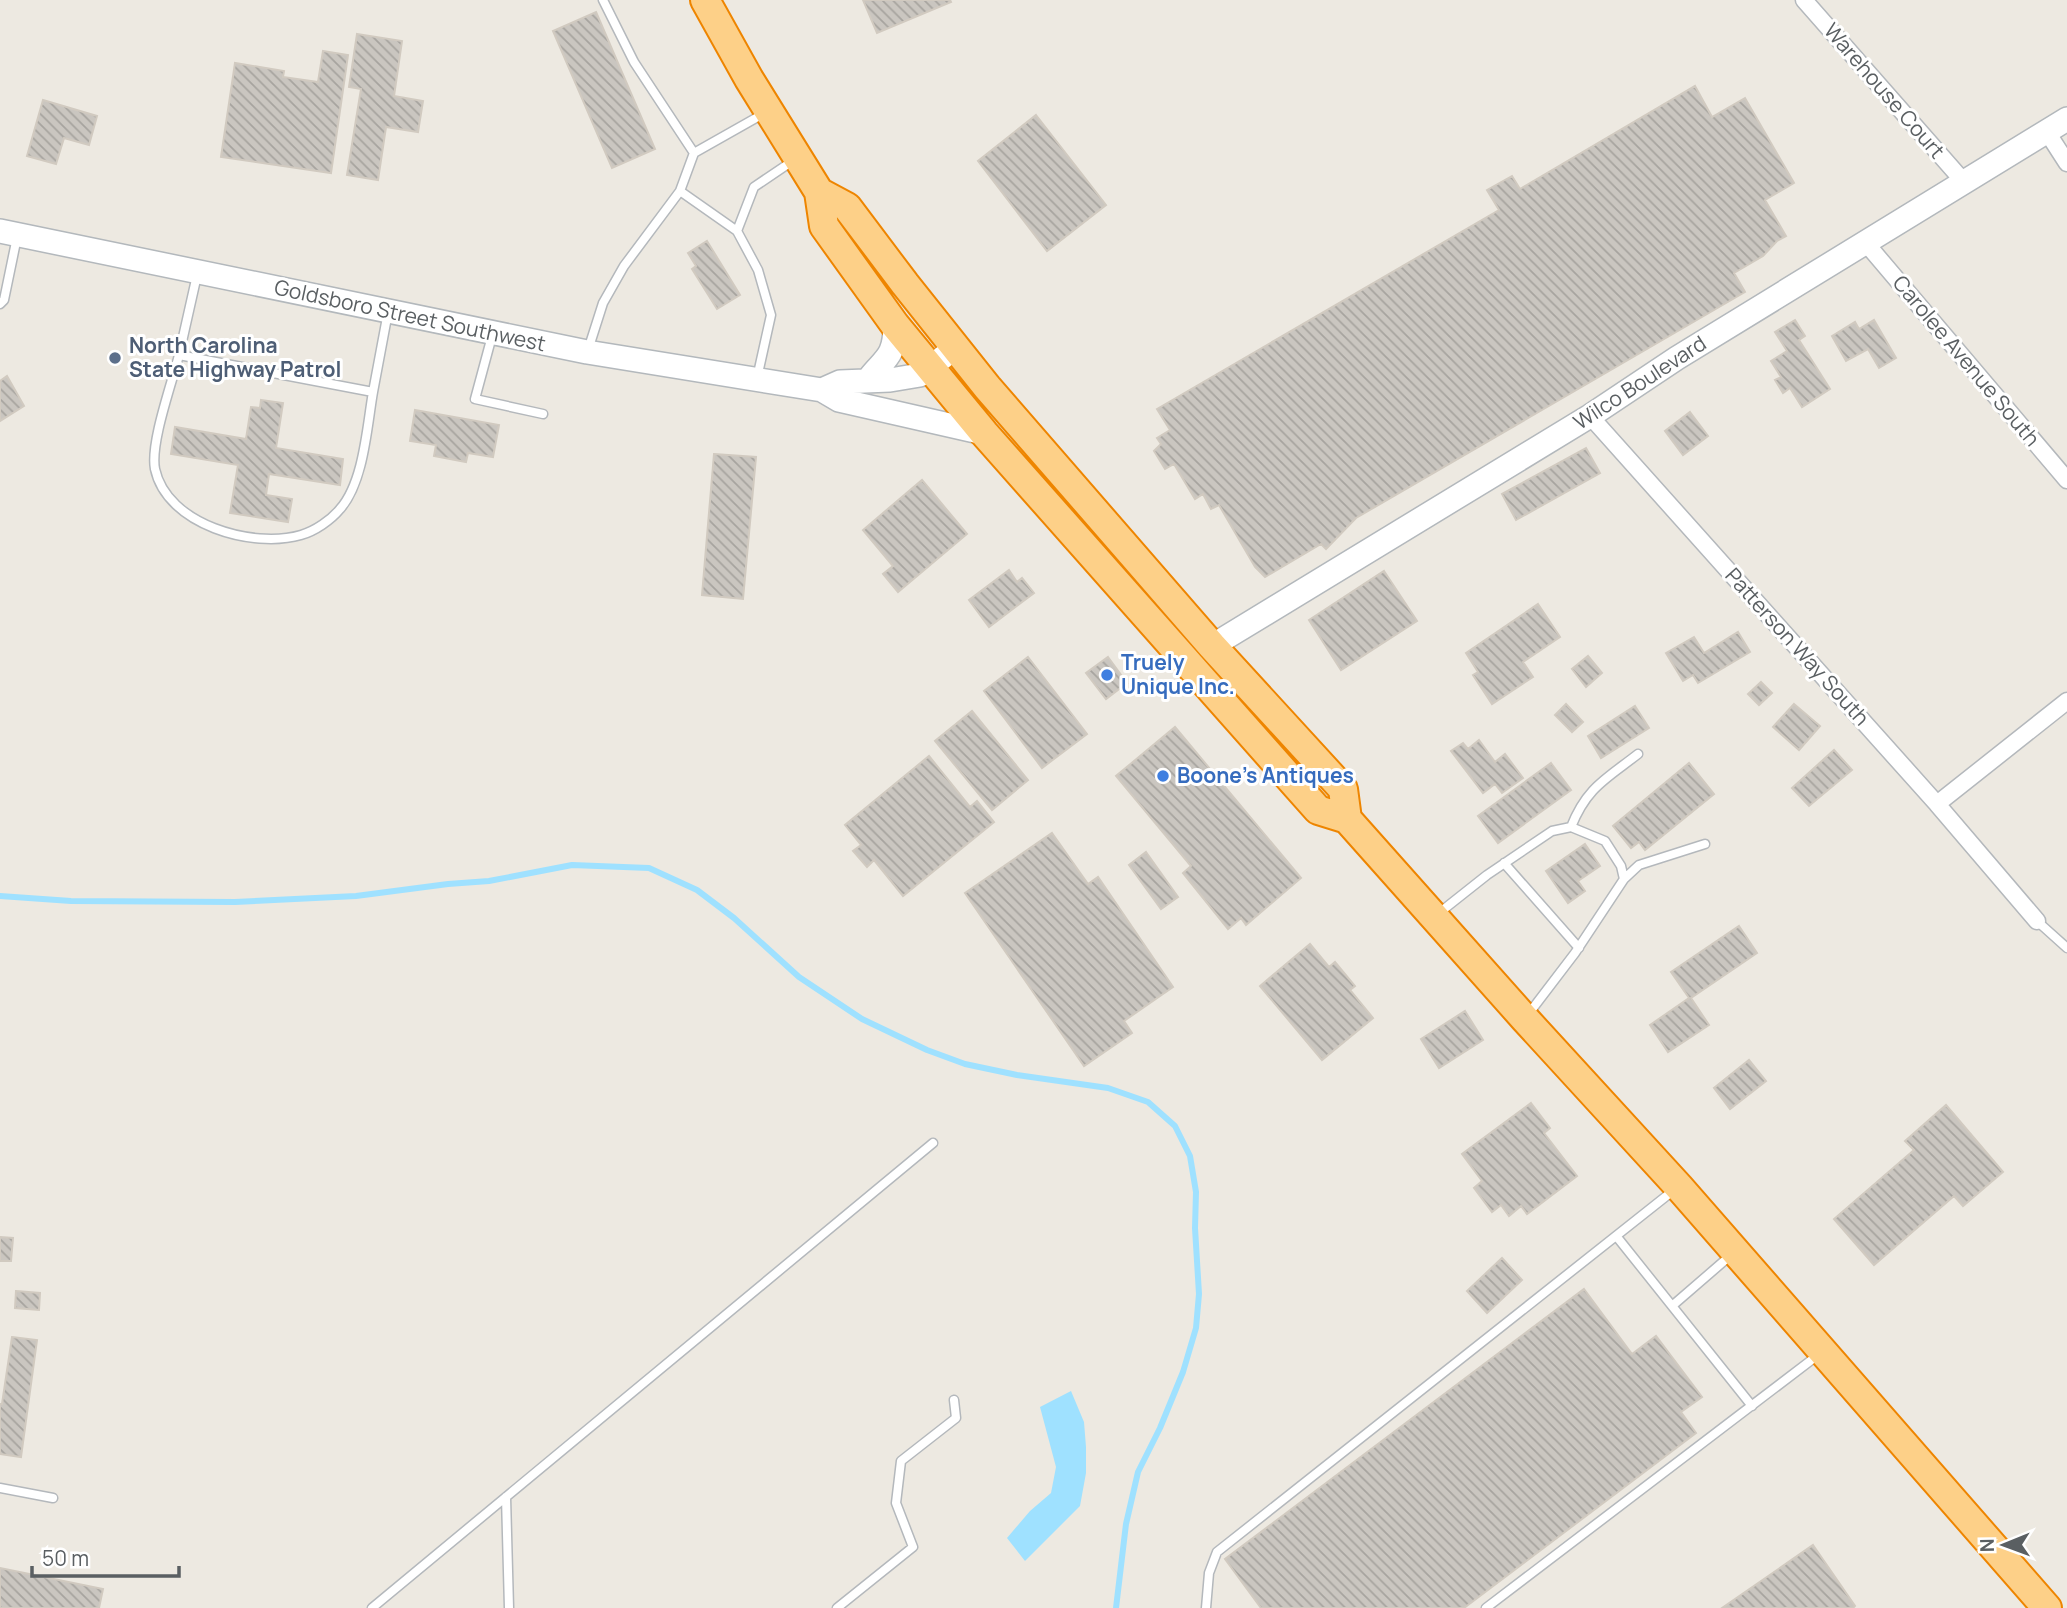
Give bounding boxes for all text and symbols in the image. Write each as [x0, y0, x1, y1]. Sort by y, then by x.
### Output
street label: Warehouse Court [1818, 17, 1951, 164]
street label: Carolee Avenue South [1887, 269, 2047, 452]
street label: Goldsboro Street Southwest [272, 273, 548, 357]
street label: Wilco Boulevard [1568, 329, 1711, 436]
place label: North Carolina State Highway Patrol [129, 331, 341, 383]
marker: North Carolina State Highway Patrol [107, 350, 123, 366]
street label: Patterson Way South [1720, 562, 1876, 731]
place label: Truely Unique Inc. [1121, 648, 1235, 700]
marker: Truely Unique Inc. [1099, 667, 1115, 683]
place label: Boone's Antiques [1177, 761, 1354, 789]
marker: Boone's Antiques [1155, 768, 1171, 784]
north arrow [1969, 1510, 2039, 1580]
scale bar [32, 1534, 178, 1578]
text: N [1974, 1538, 2000, 1552]
text: 50 m [42, 1544, 89, 1572]

